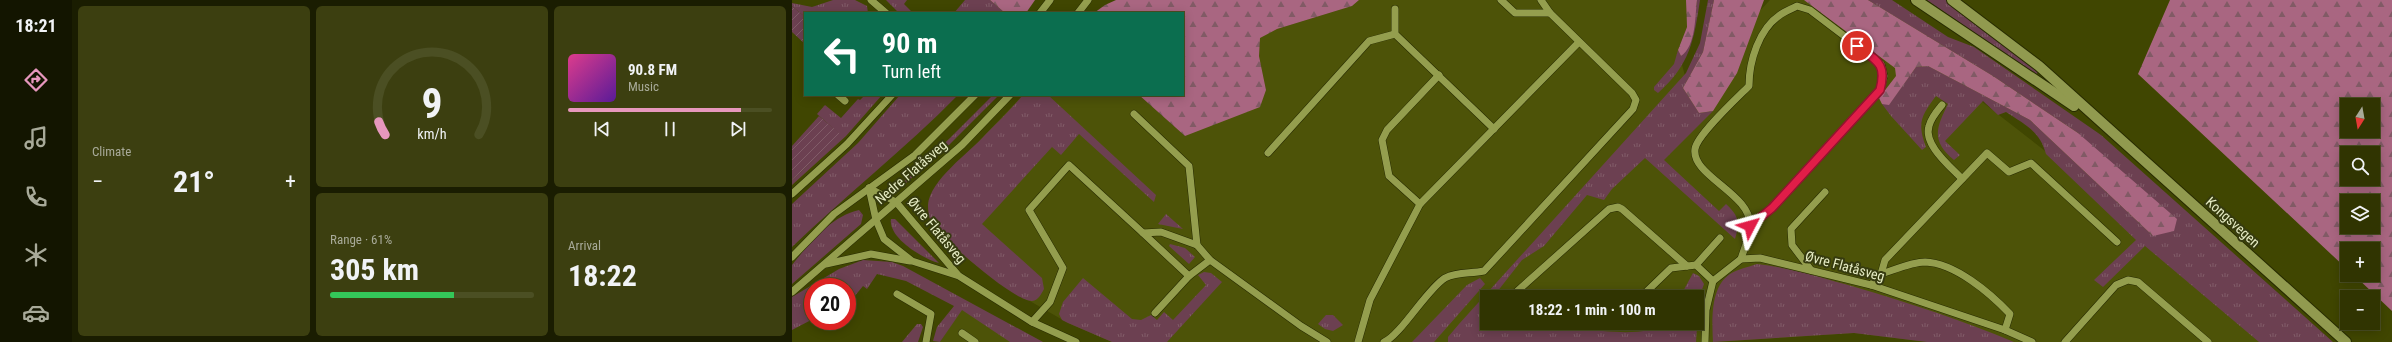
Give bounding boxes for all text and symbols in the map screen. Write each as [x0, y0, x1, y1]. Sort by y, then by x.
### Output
text: 18:21 [15, 15, 57, 36]
text: 90 m [882, 27, 938, 60]
icon: left [816, 28, 868, 80]
pin [1840, 29, 1874, 63]
icon: arrive [1846, 35, 1868, 57]
text: 90.8 FM [628, 61, 677, 79]
text: Turn left [882, 61, 941, 82]
icon: directions [22, 66, 50, 94]
text: 9 [421, 78, 443, 127]
text: Music [628, 79, 659, 94]
north arrow [2340, 98, 2380, 138]
map controls [2340, 98, 2380, 330]
icon: previous [591, 118, 613, 140]
icon: pause [659, 118, 681, 140]
icon: next [727, 118, 749, 140]
icon: music [22, 124, 50, 152]
text: km/h [417, 125, 447, 141]
street label: Nedre Flatåsveg [872, 137, 950, 207]
text: Climate [92, 144, 131, 159]
button: search [2340, 146, 2380, 186]
text: 21° [173, 164, 215, 199]
text: − [92, 169, 103, 194]
text: + [285, 169, 296, 194]
icon: phone [22, 183, 50, 211]
street label: Øvre Flatåsveg [905, 194, 969, 266]
street label: Kongsvegen [2203, 194, 2263, 250]
button: layers [2340, 194, 2380, 234]
position arrow [1729, 205, 1771, 247]
text: Range · 61% [330, 232, 392, 247]
text: Arrival [568, 238, 601, 253]
icon: climate [22, 241, 50, 269]
button: + [2340, 242, 2380, 282]
street label: Øvre Flatåsveg [1804, 248, 1886, 284]
text: 305 km [330, 252, 419, 287]
text: 18:22 [568, 258, 637, 293]
speed limit sign: 20 [804, 278, 856, 330]
button: − [2340, 290, 2380, 330]
icon: car [22, 299, 50, 327]
text: 18:22 · 1 min · 100 m [1528, 301, 1656, 319]

